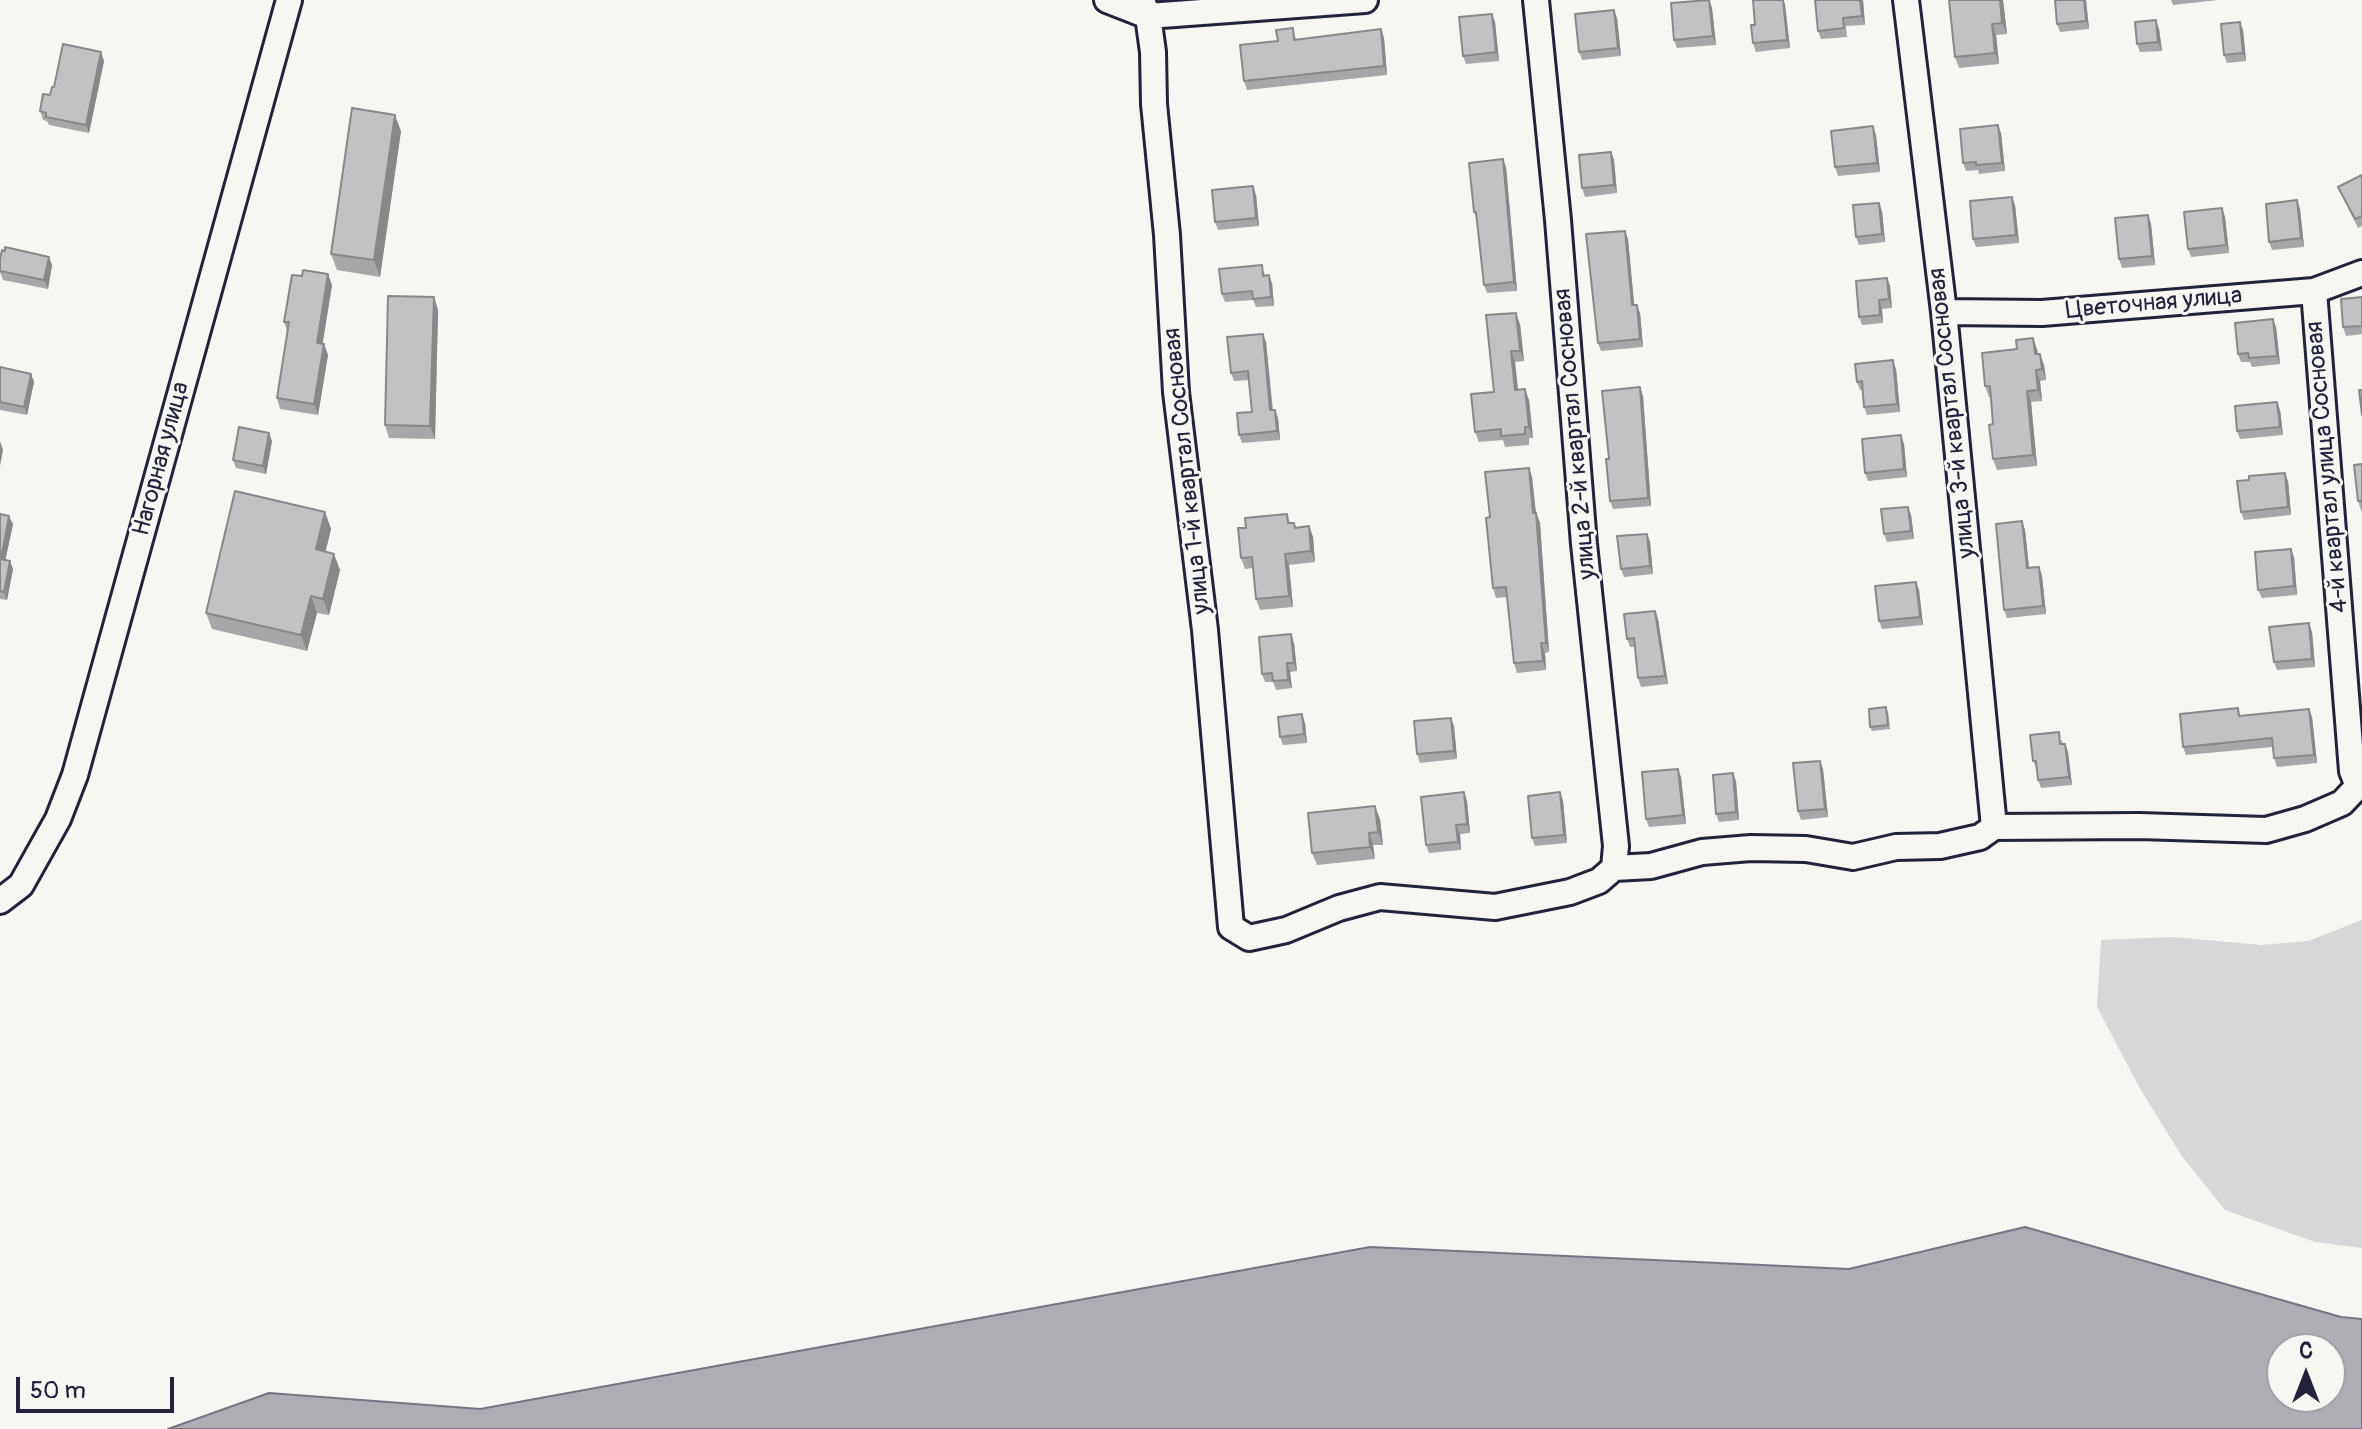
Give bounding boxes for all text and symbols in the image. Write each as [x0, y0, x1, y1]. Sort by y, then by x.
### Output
street label: улица 3-й квартал Сосновая [1923, 266, 1983, 560]
street label: Цветочная улица [2065, 282, 2243, 326]
street label: улица 2-й квартал Сосновая [1549, 287, 1603, 581]
street label: 4-й квартал улица Сосновая [2301, 320, 2355, 614]
street label: улица 1-й квартал Сосновая [1159, 326, 1217, 616]
street label: Нагорная улица [128, 379, 196, 539]
north arrow [2266, 1333, 2346, 1413]
text: С [2299, 1337, 2313, 1365]
scale bar [20, 1361, 178, 1411]
text: 50 m [30, 1376, 86, 1405]

